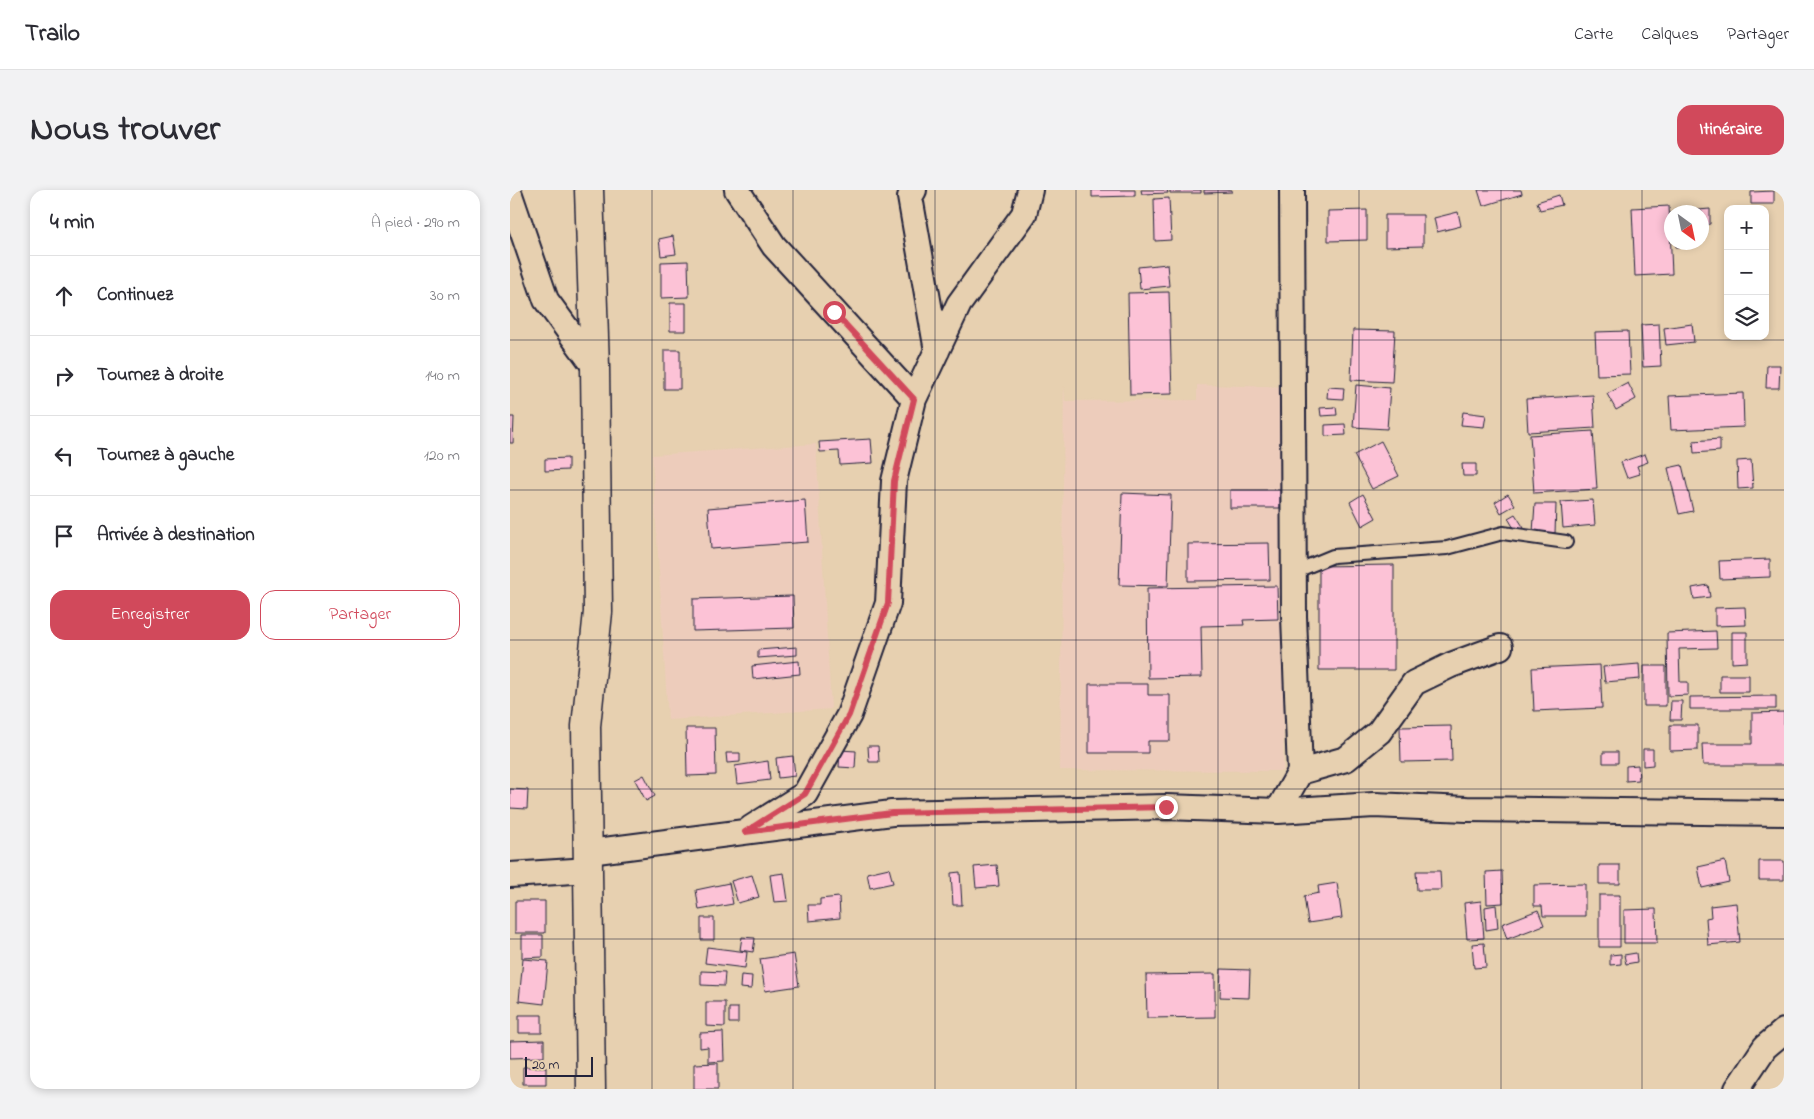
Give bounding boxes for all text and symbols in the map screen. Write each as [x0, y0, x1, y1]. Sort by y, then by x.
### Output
text: Trailo [25, 17, 80, 52]
text: Carte [1574, 22, 1613, 48]
text: Calques [1641, 22, 1699, 48]
text: Partager [1727, 22, 1789, 48]
text: Nous trouver [30, 105, 220, 156]
button: Itinéraire [1677, 105, 1784, 155]
north arrow [1664, 205, 1709, 250]
map controls [1724, 205, 1769, 340]
button: + [1724, 205, 1769, 250]
text: 4 min [50, 208, 94, 238]
text: À pied · 290 m [371, 211, 460, 235]
button: − [1724, 250, 1769, 295]
icon: ahead [50, 282, 78, 310]
text: Continuez [97, 282, 173, 309]
text: 30 m [430, 284, 460, 308]
button: layers [1724, 295, 1769, 340]
route start [823, 301, 846, 324]
icon: right [50, 362, 78, 390]
text: Tournez à droite [97, 362, 223, 389]
text: 140 m [425, 364, 460, 388]
icon: left [50, 442, 78, 470]
text: Tournez à gauche [97, 442, 234, 469]
text: 120 m [424, 444, 460, 468]
icon: arrive [50, 522, 78, 550]
text: Arrivée à destination [97, 522, 255, 549]
button: Enregistrer [50, 590, 250, 640]
button: Partager [260, 590, 460, 640]
route end [1155, 796, 1178, 819]
scale bar [525, 1054, 592, 1077]
text: 20 m [532, 1055, 559, 1076]

